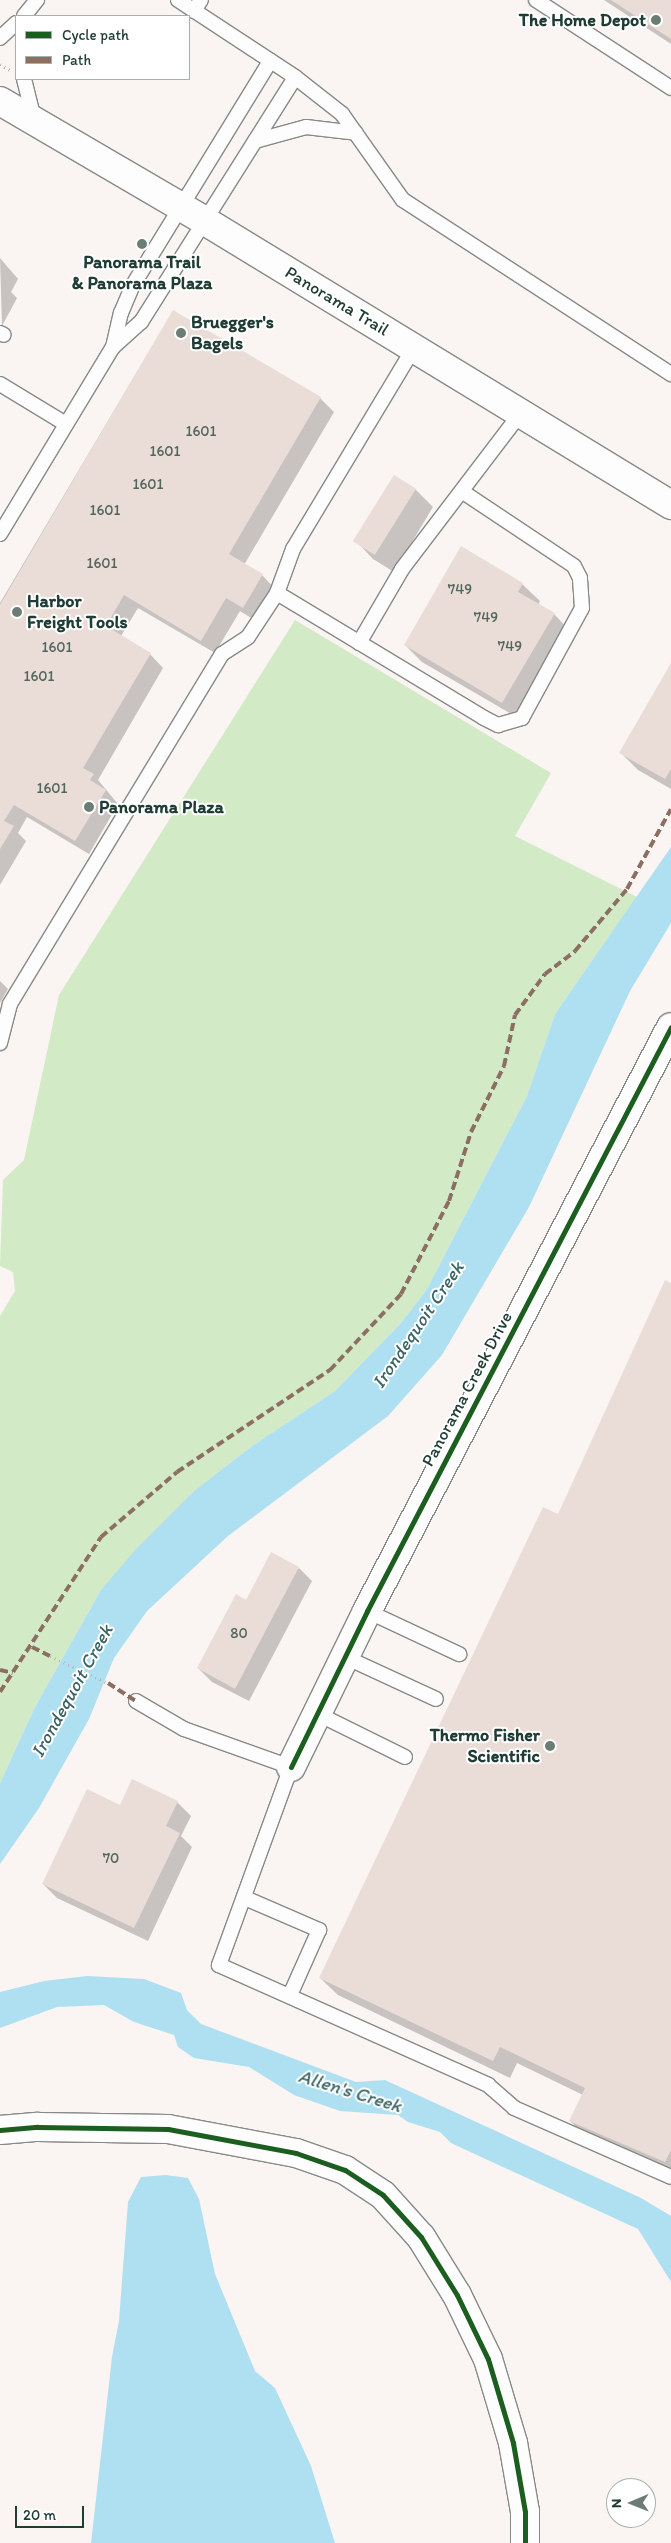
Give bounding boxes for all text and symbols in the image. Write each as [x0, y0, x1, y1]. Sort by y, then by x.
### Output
place label: The Home Depot [518, 9, 646, 31]
marker: The Home Depot [650, 14, 662, 26]
legend [15, 15, 190, 80]
text: Cycle path [62, 26, 129, 44]
text: Path [62, 51, 91, 69]
marker: Panorama Trail & Panorama Plaza [136, 238, 148, 250]
place label: Panorama Trail & Panorama Plaza [72, 252, 212, 294]
street label: Panorama Trail [281, 261, 393, 341]
place label: Bruegger's Bagels [191, 312, 274, 354]
marker: Bruegger's Bagels [175, 327, 187, 339]
house number: 1601 [185, 423, 217, 441]
house number: 1601 [149, 443, 181, 461]
house number: 1601 [132, 476, 164, 494]
house number: 1601 [89, 502, 121, 520]
house number: 1601 [86, 555, 118, 573]
house number: 749 [448, 581, 472, 599]
place label: Harbor Freight Tools [27, 591, 126, 634]
marker: Harbor Freight Tools [11, 606, 23, 618]
house number: 749 [474, 609, 498, 627]
house number: 749 [498, 638, 522, 656]
house number: 1601 [41, 639, 73, 657]
house number: 1601 [23, 668, 55, 686]
house number: 1601 [36, 780, 68, 798]
place label: Panorama Plaza [99, 796, 224, 818]
marker: Panorama Plaza [83, 801, 95, 813]
water label: Irondequoit Creek [367, 1257, 469, 1393]
street label: Panorama Creek Drive [417, 1308, 517, 1470]
water label: Irondequoit Creek [26, 1621, 118, 1761]
house number: 80 [230, 1625, 248, 1643]
place label: Thermo Fisher Scientific [430, 1725, 540, 1768]
marker: Thermo Fisher Scientific [544, 1740, 556, 1752]
house number: 70 [103, 1850, 119, 1868]
water label: Allen's Creek [296, 2065, 404, 2117]
north arrow [606, 2478, 656, 2528]
scale bar [18, 2496, 86, 2528]
text: N [608, 2498, 625, 2508]
text: 20 m [23, 2506, 56, 2524]

